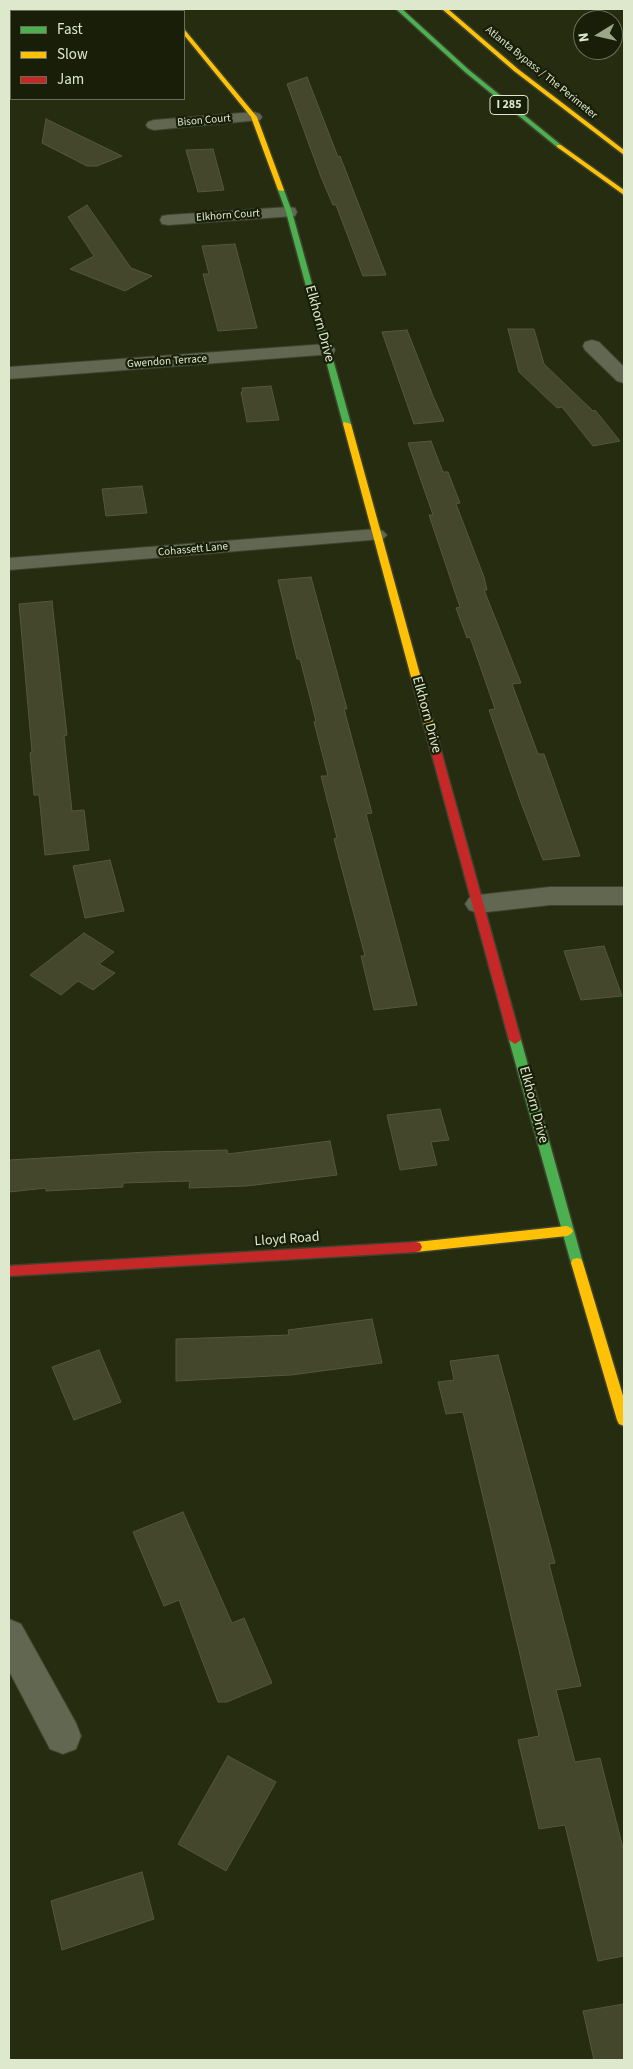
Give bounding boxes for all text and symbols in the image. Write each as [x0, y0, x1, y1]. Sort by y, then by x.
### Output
legend [10, 10, 185, 100]
north arrow [573, 10, 623, 60]
text: Fast [57, 19, 83, 40]
street label: Atlanta Bypass / The Perimeter [482, 24, 600, 122]
text: N [574, 31, 595, 43]
text: Slow [57, 44, 88, 65]
text: Jam [57, 69, 84, 90]
road number: I 285 [490, 96, 528, 114]
street label: Bison Court [177, 112, 231, 130]
street label: Elkhorn Court [196, 207, 260, 225]
street label: Elkhorn Drive [301, 284, 337, 364]
street label: Gwendon Terrace [127, 353, 207, 371]
street label: Cohassett Lane [158, 540, 228, 560]
street label: Elkhorn Drive [408, 675, 444, 755]
street label: Elkhorn Drive [515, 1065, 551, 1145]
street label: Lloyd Road [254, 1229, 320, 1251]

